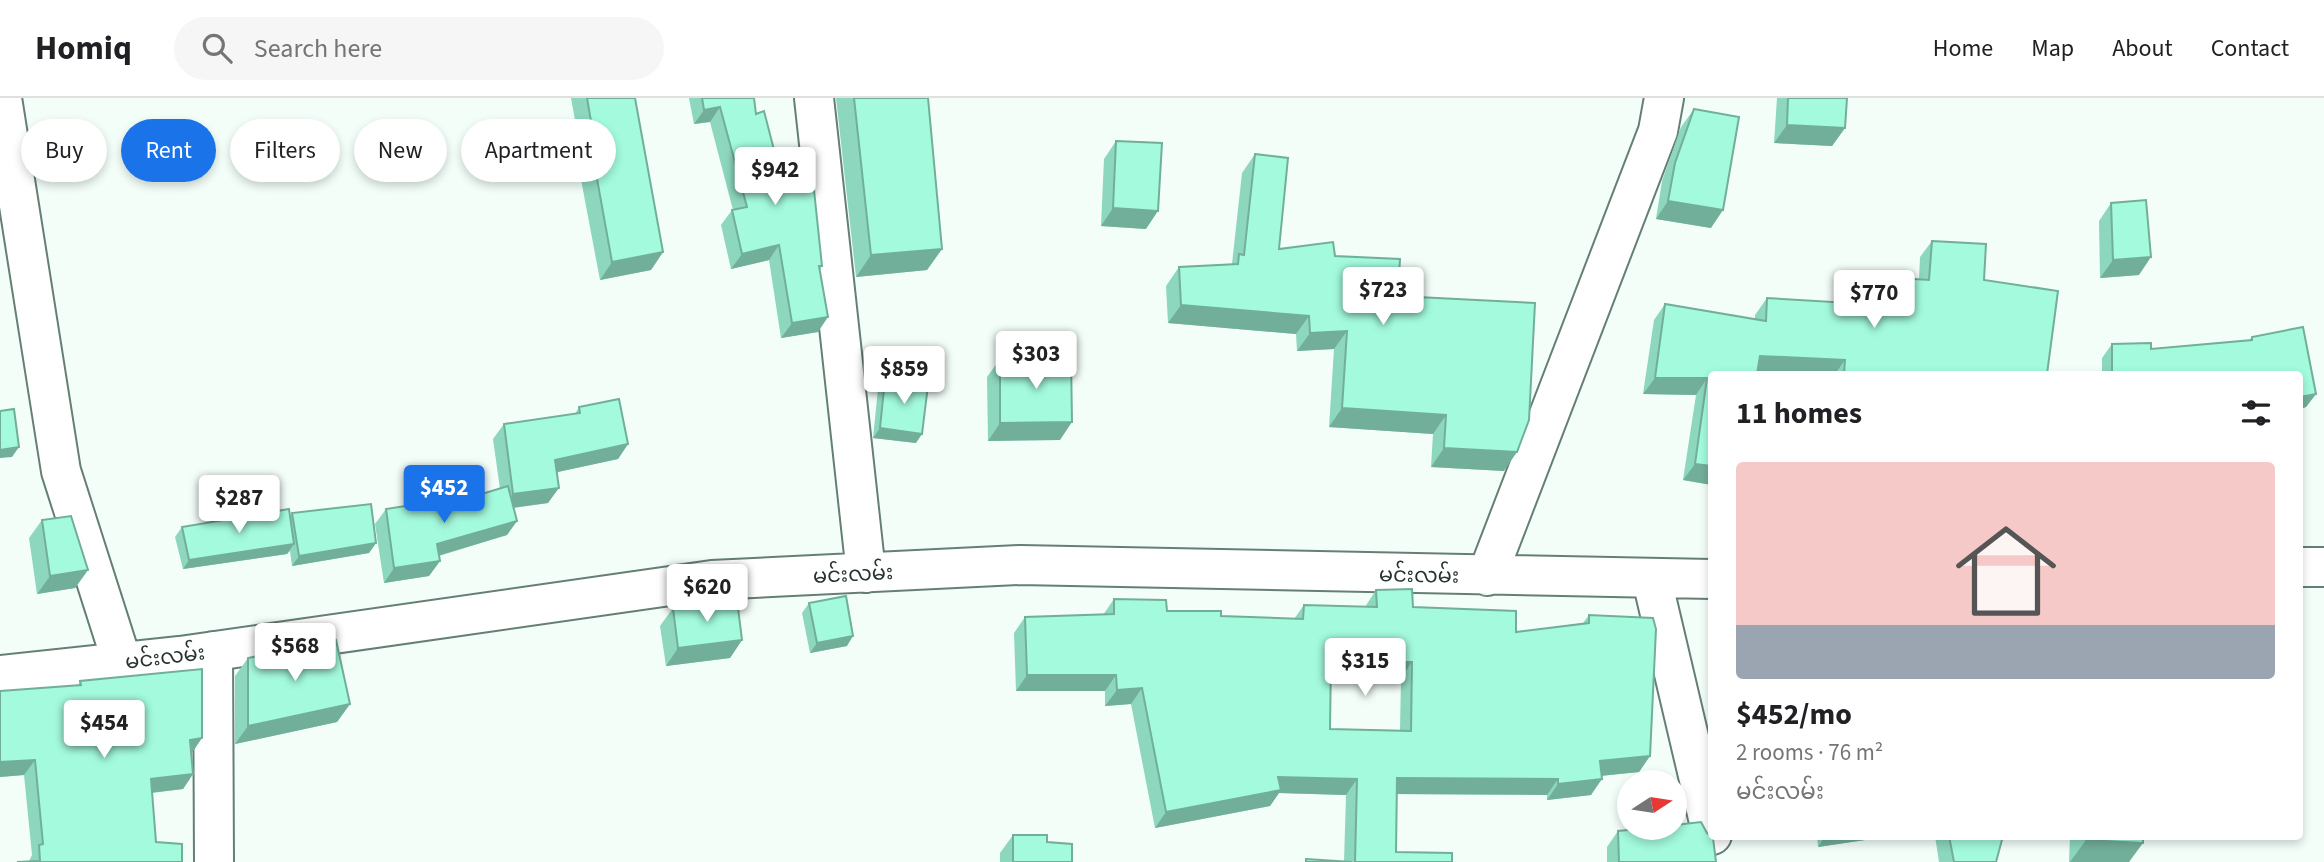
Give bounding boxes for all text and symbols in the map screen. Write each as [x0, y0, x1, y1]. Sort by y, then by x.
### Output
search box [174, 17, 664, 80]
text: Homiq [35, 25, 132, 72]
icon: search [198, 29, 236, 67]
text: Search here [254, 30, 382, 67]
text: Home [1933, 31, 1993, 66]
text: Map [2031, 31, 2074, 66]
text: About [2112, 31, 2173, 66]
text: Contact [2211, 31, 2289, 66]
chip: Buy [21, 119, 107, 182]
chip: Rent [121, 119, 216, 182]
chip: Filters [230, 119, 340, 182]
chip: New [354, 119, 447, 182]
chip: Apartment [461, 119, 616, 182]
pin: $942 [734, 148, 816, 207]
text: $942 [751, 153, 799, 186]
pin: $723 [1342, 268, 1424, 327]
pin: $770 [1833, 271, 1915, 330]
text: $723 [1359, 273, 1407, 306]
text: $770 [1850, 276, 1898, 309]
pin: $303 [995, 331, 1077, 391]
text: $303 [1012, 337, 1060, 370]
pin: $859 [863, 346, 945, 406]
text: $859 [880, 352, 928, 385]
text: 11 homes [1736, 392, 1862, 435]
icon: filters [2237, 394, 2275, 432]
pin: $452 [403, 466, 485, 525]
text: $452 [420, 471, 468, 504]
pin: $287 [198, 476, 280, 535]
text: $287 [215, 481, 263, 514]
icon: home [1943, 508, 2069, 634]
street label: မင်းလမ်း [812, 556, 894, 591]
street label: မင်းလမ်း [1379, 558, 1459, 591]
pin: $620 [666, 564, 748, 624]
text: $620 [683, 570, 731, 603]
pin: $568 [254, 624, 336, 683]
text: $568 [271, 629, 319, 662]
street label: မင်းလမ်း [123, 636, 207, 677]
pin: $315 [1324, 638, 1406, 698]
text: $315 [1341, 644, 1389, 677]
text: $452/mo [1736, 693, 1852, 736]
pin: $454 [63, 700, 145, 760]
text: $454 [80, 706, 128, 739]
text: 2 rooms · 76 m² [1736, 736, 1883, 769]
north arrow [1617, 770, 1687, 840]
map controls [1617, 770, 1687, 840]
text: မင်းလမ်း [1736, 775, 1824, 808]

